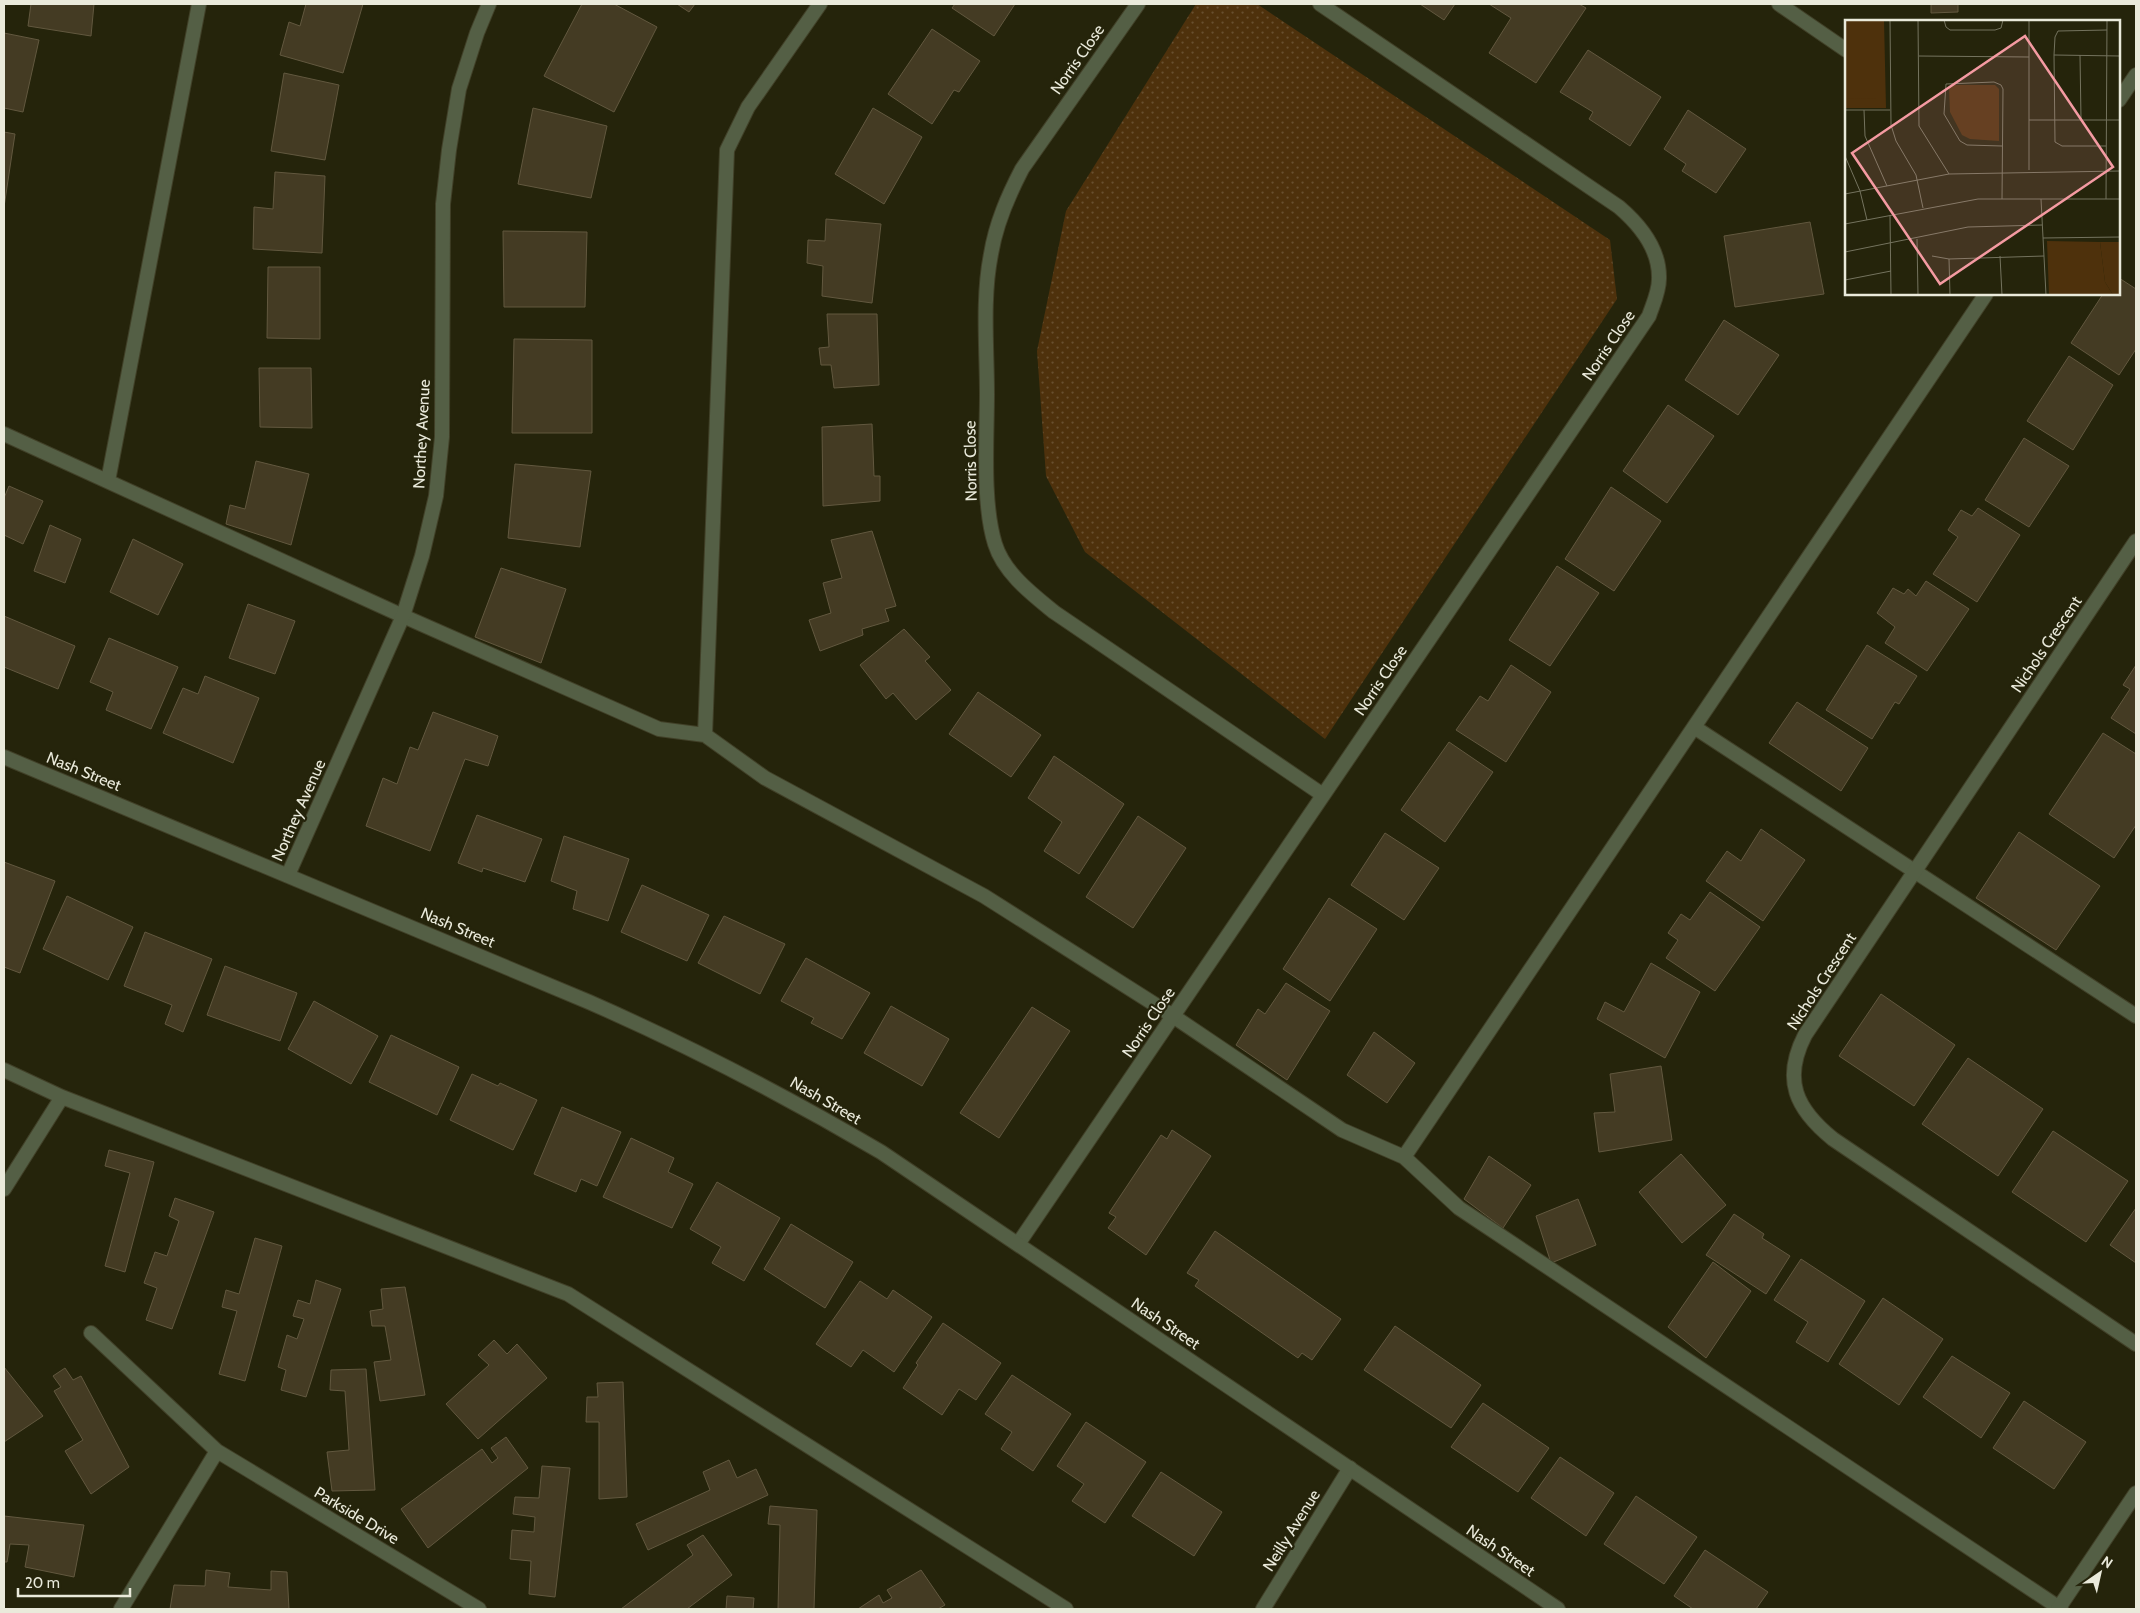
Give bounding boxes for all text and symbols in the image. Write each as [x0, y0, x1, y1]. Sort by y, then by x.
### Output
inset map [1845, 20, 2120, 295]
street label: Norris Close [1046, 21, 1108, 98]
street label: Norris Close [1578, 306, 1639, 384]
street label: Northey Avenue [409, 379, 434, 489]
street label: Norris Close [960, 420, 981, 502]
street label: Nichols Crescent [2007, 592, 2086, 696]
street label: Norris Close [1350, 641, 1411, 719]
street label: Nash Street [44, 748, 124, 795]
street label: Northey Avenue [268, 756, 329, 864]
street label: Nash Street [418, 903, 498, 952]
street label: Nichols Crescent [1783, 929, 1860, 1034]
street label: Norris Close [1118, 983, 1179, 1061]
street label: Nash Street [787, 1073, 865, 1129]
street label: Nash Street [1128, 1294, 1204, 1354]
street label: Parkside Drive [311, 1483, 403, 1548]
street label: Neilly Avenue [1259, 1486, 1324, 1575]
street label: Nash Street [1463, 1521, 1539, 1581]
north arrow [2075, 1548, 2125, 1598]
text: N [2098, 1552, 2116, 1572]
scale bar [18, 1566, 130, 1598]
text: 20 m [25, 1574, 60, 1592]

